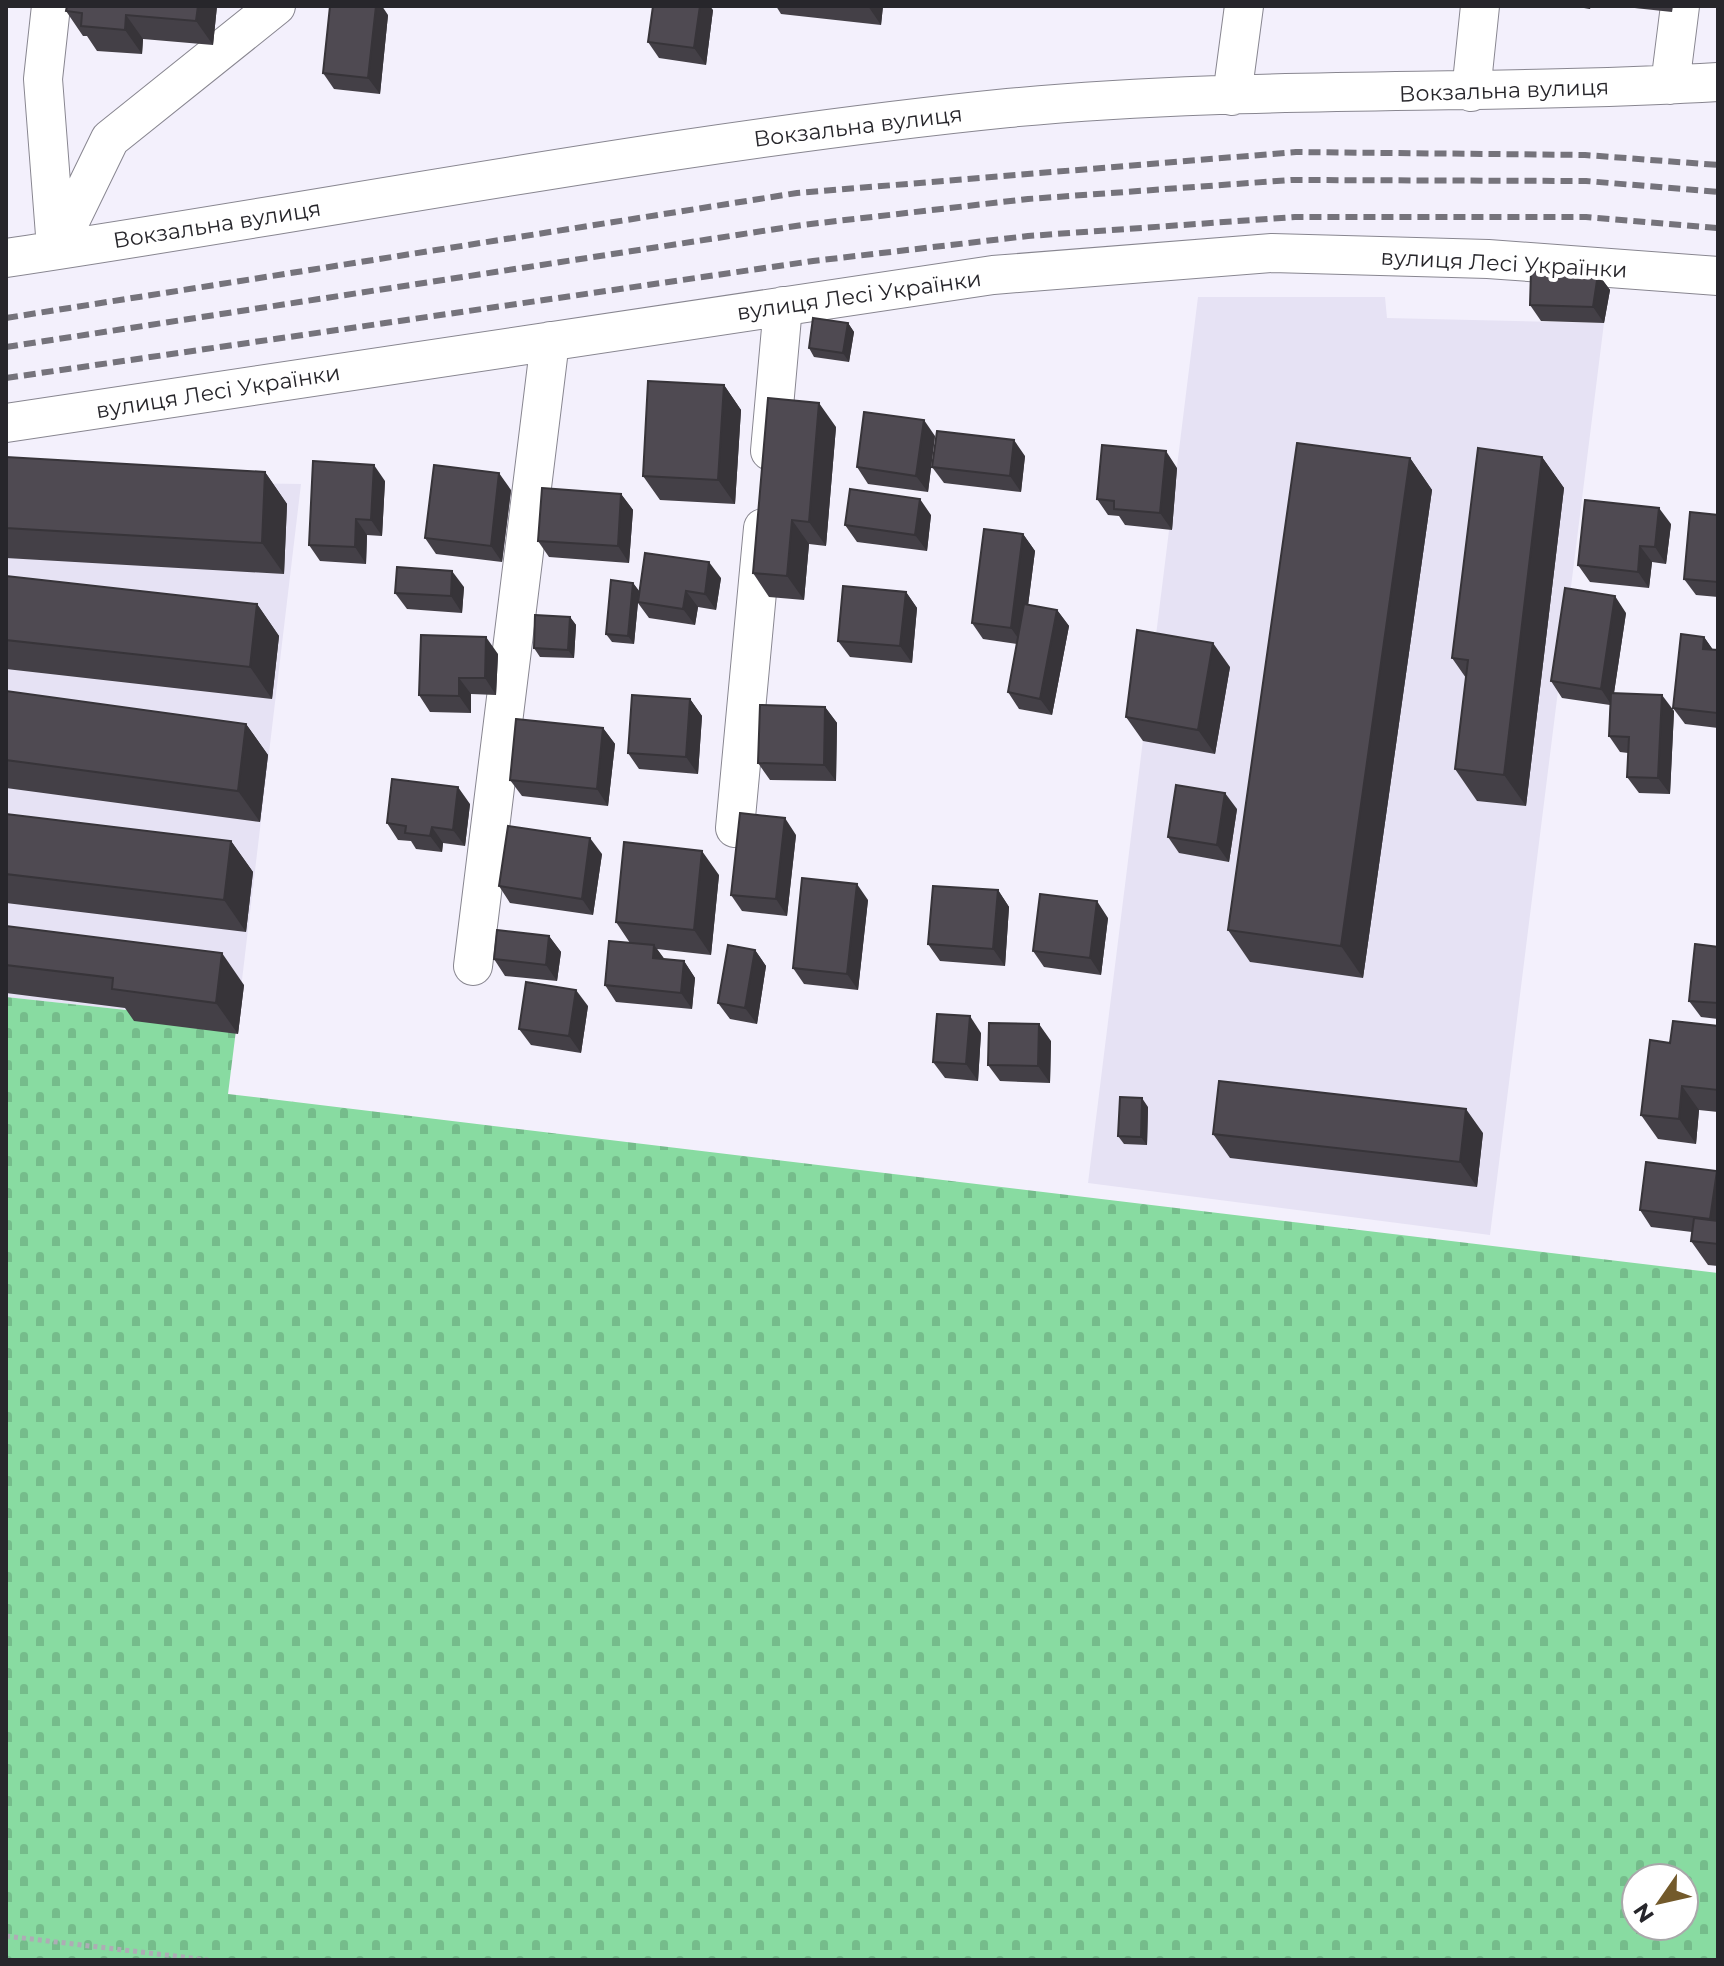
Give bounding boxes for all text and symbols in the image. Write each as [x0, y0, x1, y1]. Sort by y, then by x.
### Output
street label: Вокзальна вулиця [1399, 73, 1609, 108]
street label: Вокзальна вулиця [752, 100, 964, 153]
street label: Вокзальна вулиця [111, 195, 323, 254]
street label: вулиця Лесі Українки [1380, 244, 1628, 283]
street label: вулиця Лесі Українки [735, 265, 983, 326]
street label: вулиця Лесі Українки [94, 359, 342, 424]
north arrow [1620, 1862, 1700, 1942]
text: N [1628, 1898, 1660, 1928]

